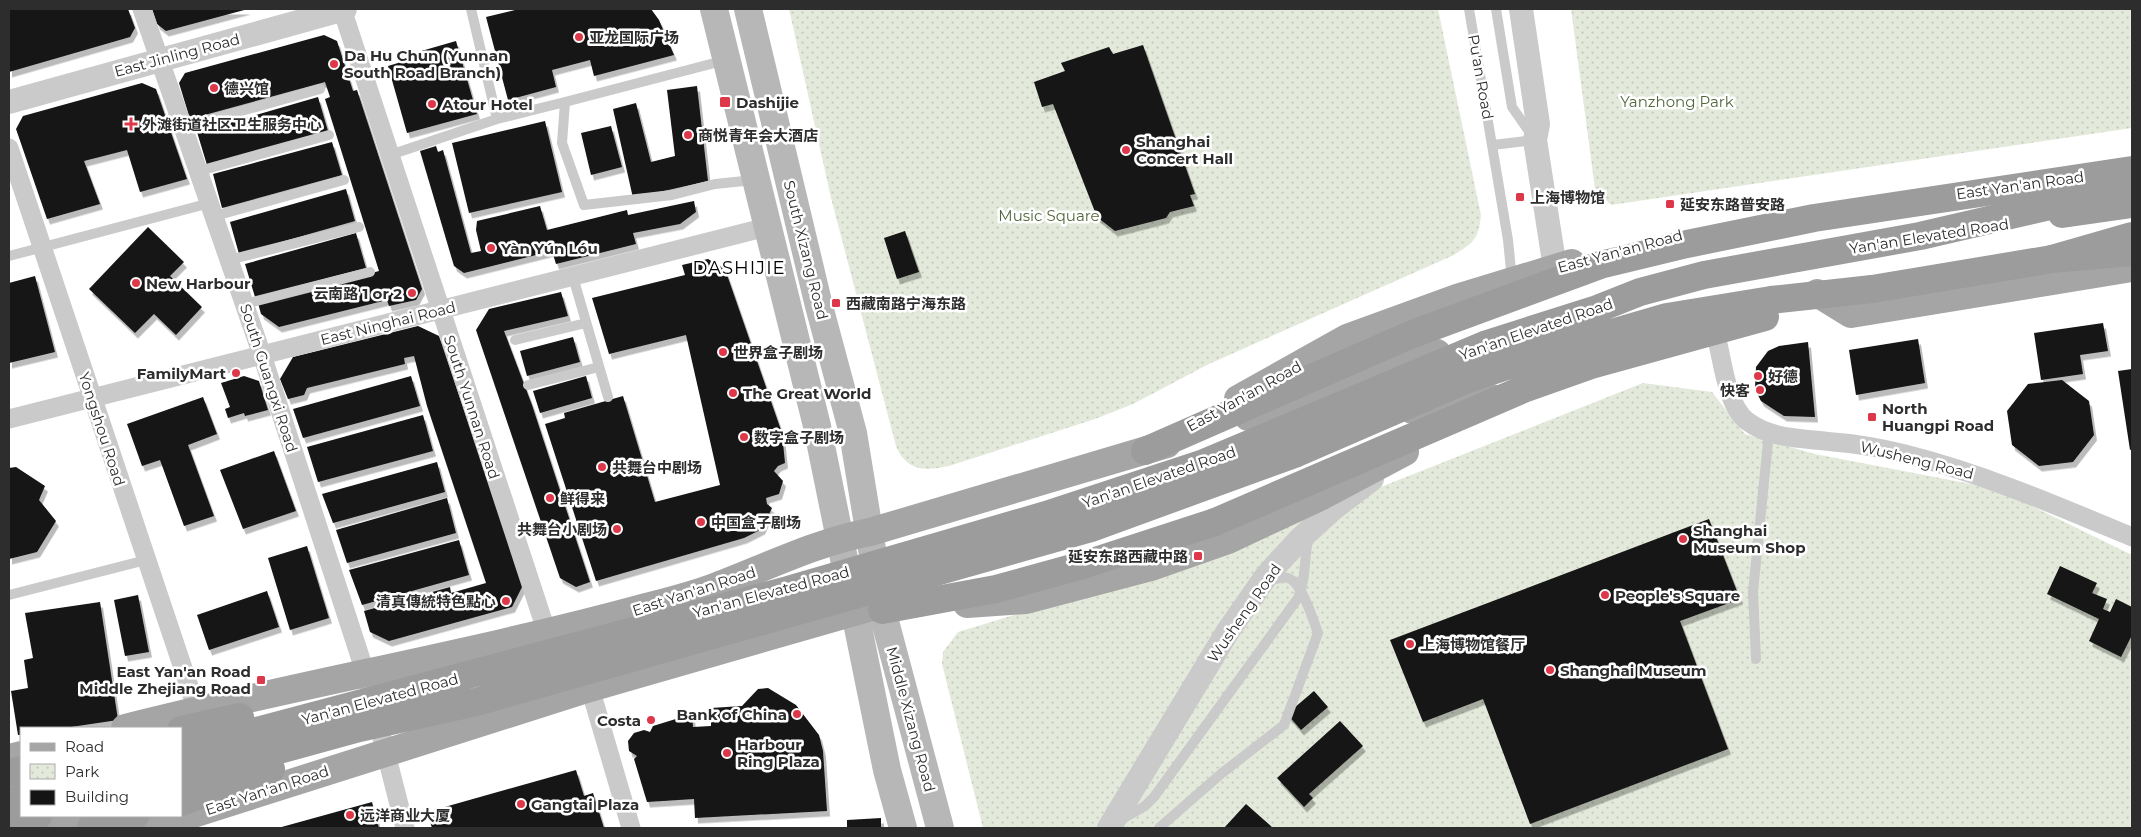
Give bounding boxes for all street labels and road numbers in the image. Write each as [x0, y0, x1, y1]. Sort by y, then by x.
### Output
street label: East Jinling Road [112, 29, 242, 81]
street label: Pu'an Road [1464, 33, 1498, 121]
street label: East Yan'an Road [1955, 167, 2085, 203]
street label: South Xizang Road [780, 178, 832, 322]
street label: Yan'an Elevated Road [1848, 214, 2010, 258]
street label: East Yan'an Road [1555, 225, 1685, 277]
street label: Yan'an Elevated Road [1457, 294, 1615, 364]
street label: East Ninghai Road [318, 297, 458, 349]
street label: South Guangxi Road [236, 301, 302, 455]
street label: South Yunnan Road [440, 333, 504, 481]
street label: East Yan'an Road [1183, 356, 1305, 436]
street label: Yongshou Road [75, 370, 129, 488]
street label: Wusheng Road [1858, 437, 1976, 483]
street label: Yan'an Elevated Road [1080, 442, 1238, 512]
street label: Wusheng Road [1203, 560, 1285, 666]
street label: East Yan'an Road [630, 562, 758, 620]
street label: Yan'an Elevated Road [691, 562, 851, 622]
street label: Middle Xizang Road [882, 644, 940, 794]
street label: Yan'an Elevated Road [300, 669, 460, 729]
street label: East Yan'an Road [203, 761, 331, 819]

